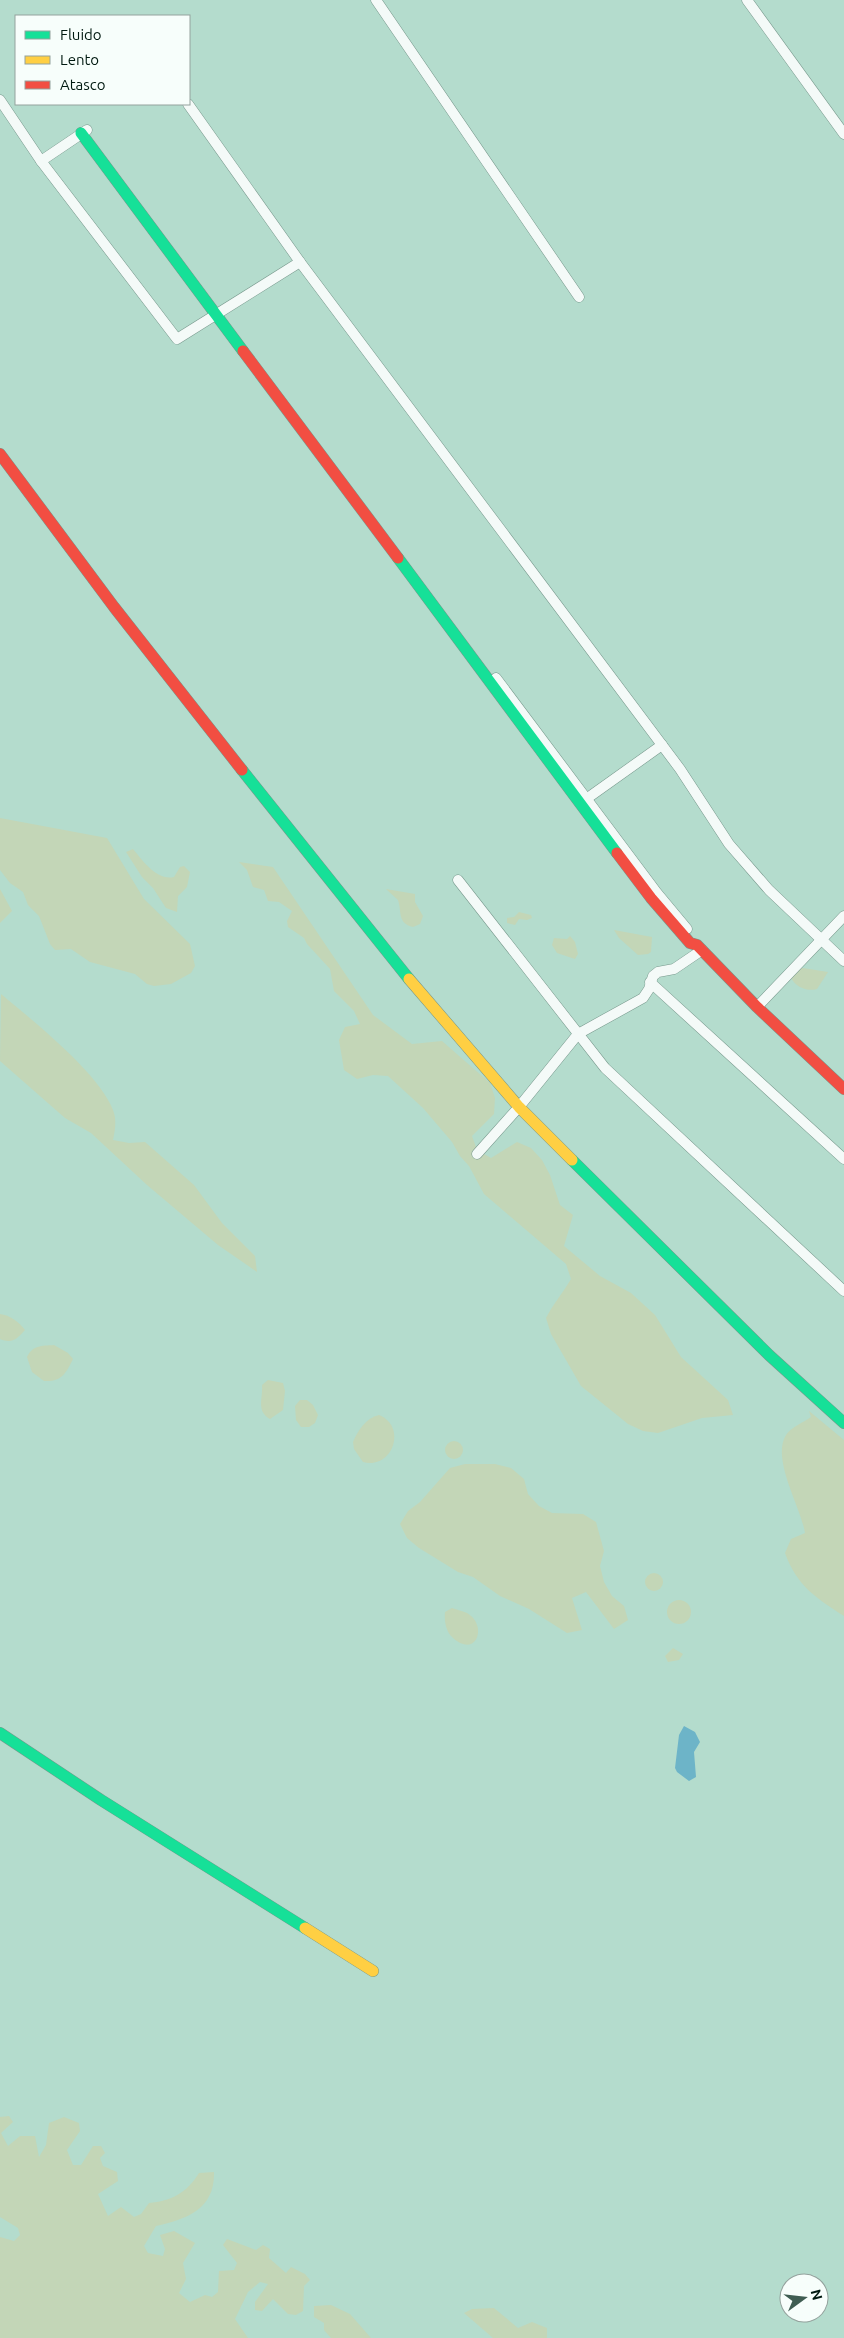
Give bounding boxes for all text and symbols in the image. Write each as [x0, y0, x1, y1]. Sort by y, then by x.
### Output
legend [15, 15, 190, 105]
text: Fluido [60, 26, 102, 43]
text: Lento [60, 51, 99, 68]
text: Atasco [60, 76, 106, 93]
north arrow [779, 2273, 829, 2323]
text: N [807, 2288, 826, 2302]

